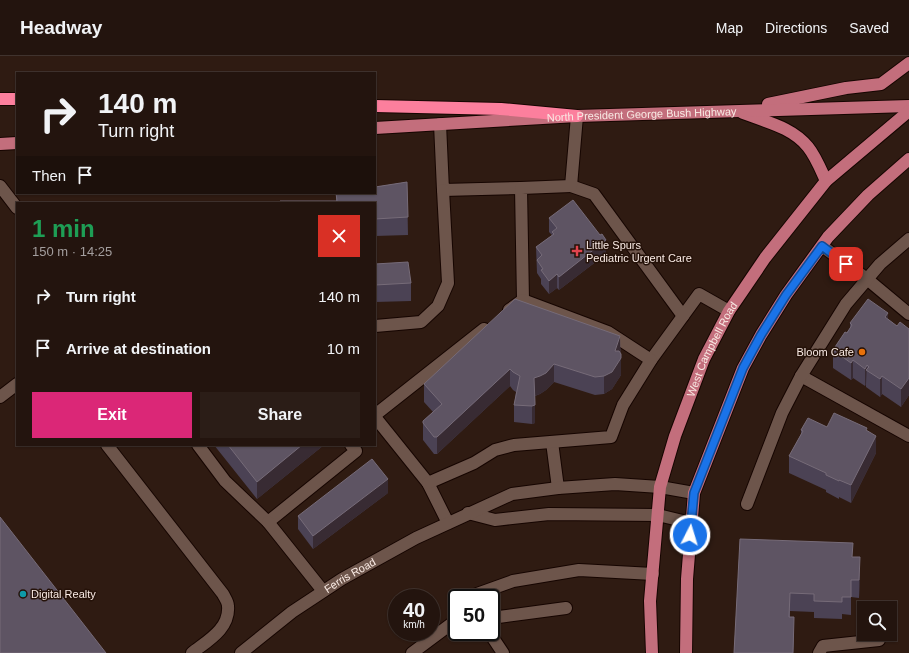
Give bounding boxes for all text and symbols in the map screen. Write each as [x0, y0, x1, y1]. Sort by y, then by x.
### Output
text: Headway [20, 17, 102, 38]
text: Map [716, 20, 743, 36]
text: Directions [765, 20, 827, 36]
text: Saved [849, 20, 889, 36]
icon: right [32, 88, 84, 140]
text: 140 m [98, 88, 177, 119]
street label: North President George Bush Highway [546, 105, 737, 124]
text: Turn right [98, 121, 174, 141]
icon: arrive [74, 164, 96, 186]
text: Then [32, 167, 66, 184]
text: 1 min [32, 215, 95, 242]
button: close [318, 215, 360, 257]
place label: Little Spurs Pediatric Urgent Care [586, 239, 692, 264]
text: 150 m · 14:25 [32, 244, 112, 259]
marker: Little Spurs Pediatric Urgent Care [571, 245, 583, 257]
pin [829, 247, 863, 281]
icon: arrive [835, 253, 857, 275]
icon: right [32, 285, 54, 307]
text: Turn right [66, 288, 136, 305]
text: 140 m [318, 288, 360, 305]
street label: West Campbell Road [684, 299, 740, 398]
icon: arrive [32, 337, 54, 359]
text: Arrive at destination [66, 340, 211, 357]
text: 10 m [327, 340, 360, 357]
place label: Bloom Cafe [797, 346, 854, 358]
marker: Bloom Cafe [857, 347, 867, 357]
button: Exit [32, 392, 192, 438]
button: Share [200, 392, 360, 438]
position arrow [669, 514, 711, 556]
street label: Ferris Road [322, 556, 378, 595]
place label: Digital Realty [31, 588, 96, 600]
marker: Digital Realty [18, 589, 28, 599]
speed limit sign: 50 [448, 589, 500, 641]
text: 40 [403, 599, 425, 621]
map controls [857, 601, 897, 641]
button: search [857, 601, 897, 641]
text: km/h [403, 619, 425, 630]

